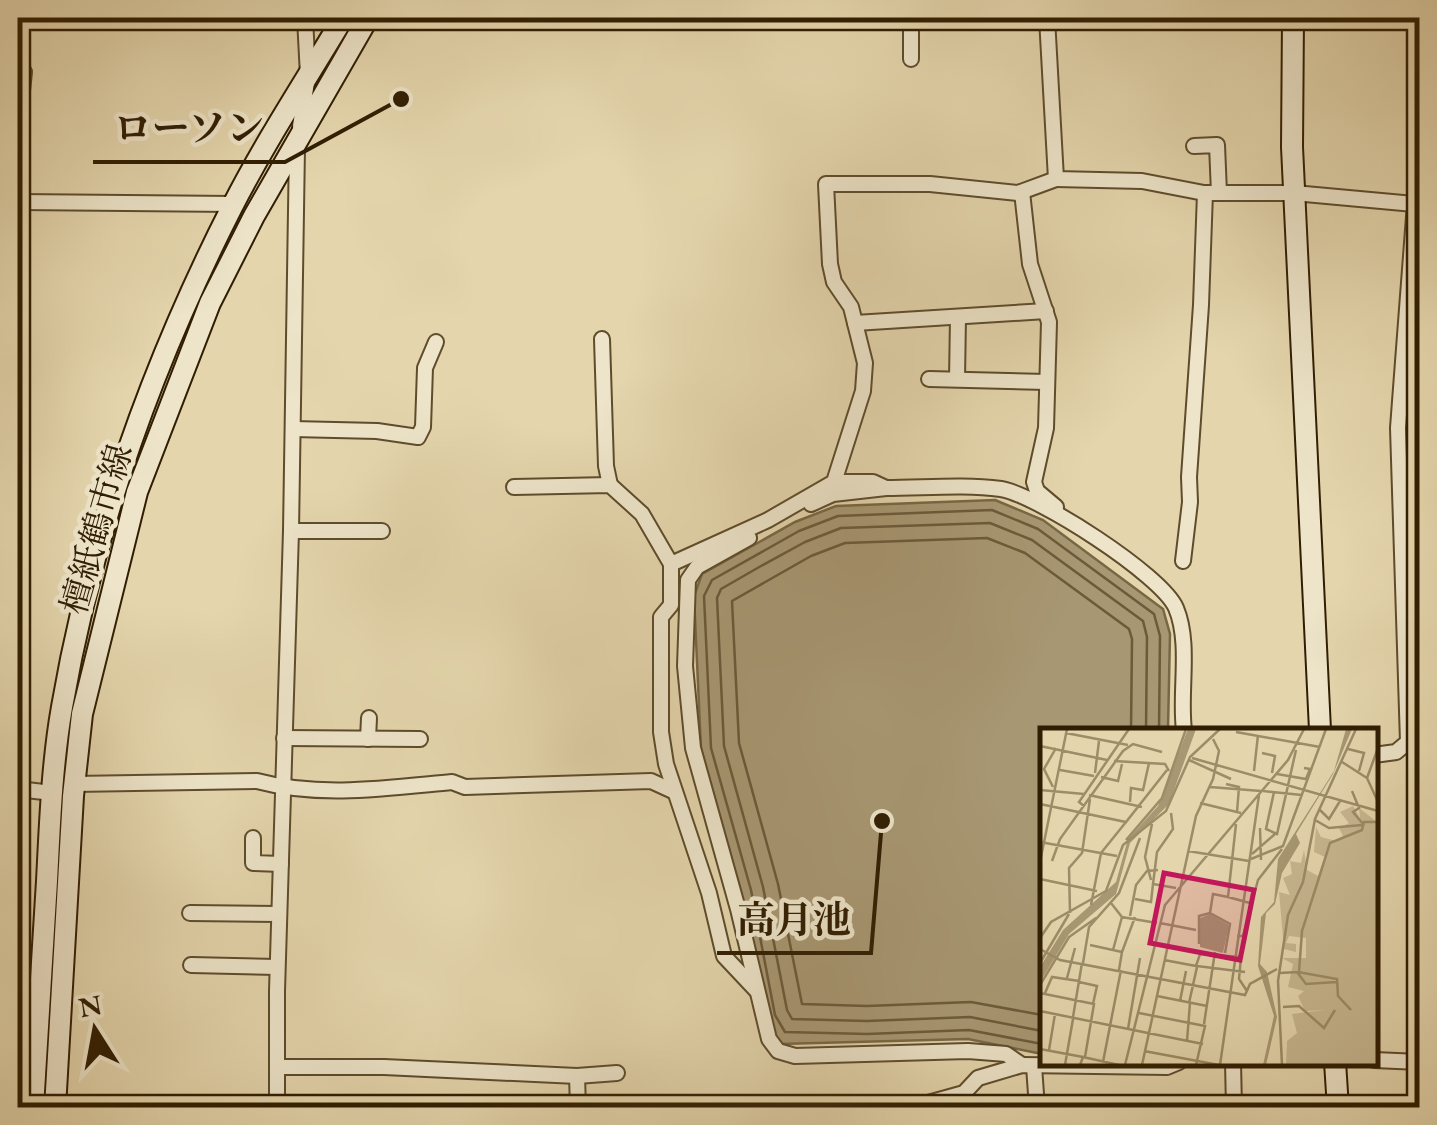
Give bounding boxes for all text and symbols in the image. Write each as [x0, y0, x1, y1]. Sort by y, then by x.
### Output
callout: ローソン [93, 94, 285, 162]
text: ローソン [114, 103, 264, 152]
street label: 檀紙鶴市線 [50, 439, 142, 619]
inset map [1040, 728, 1377, 1065]
callout: 高月池 [717, 885, 871, 953]
text: 高月池 [737, 895, 851, 944]
north arrow [45, 980, 145, 1080]
text: N [76, 986, 105, 1025]

